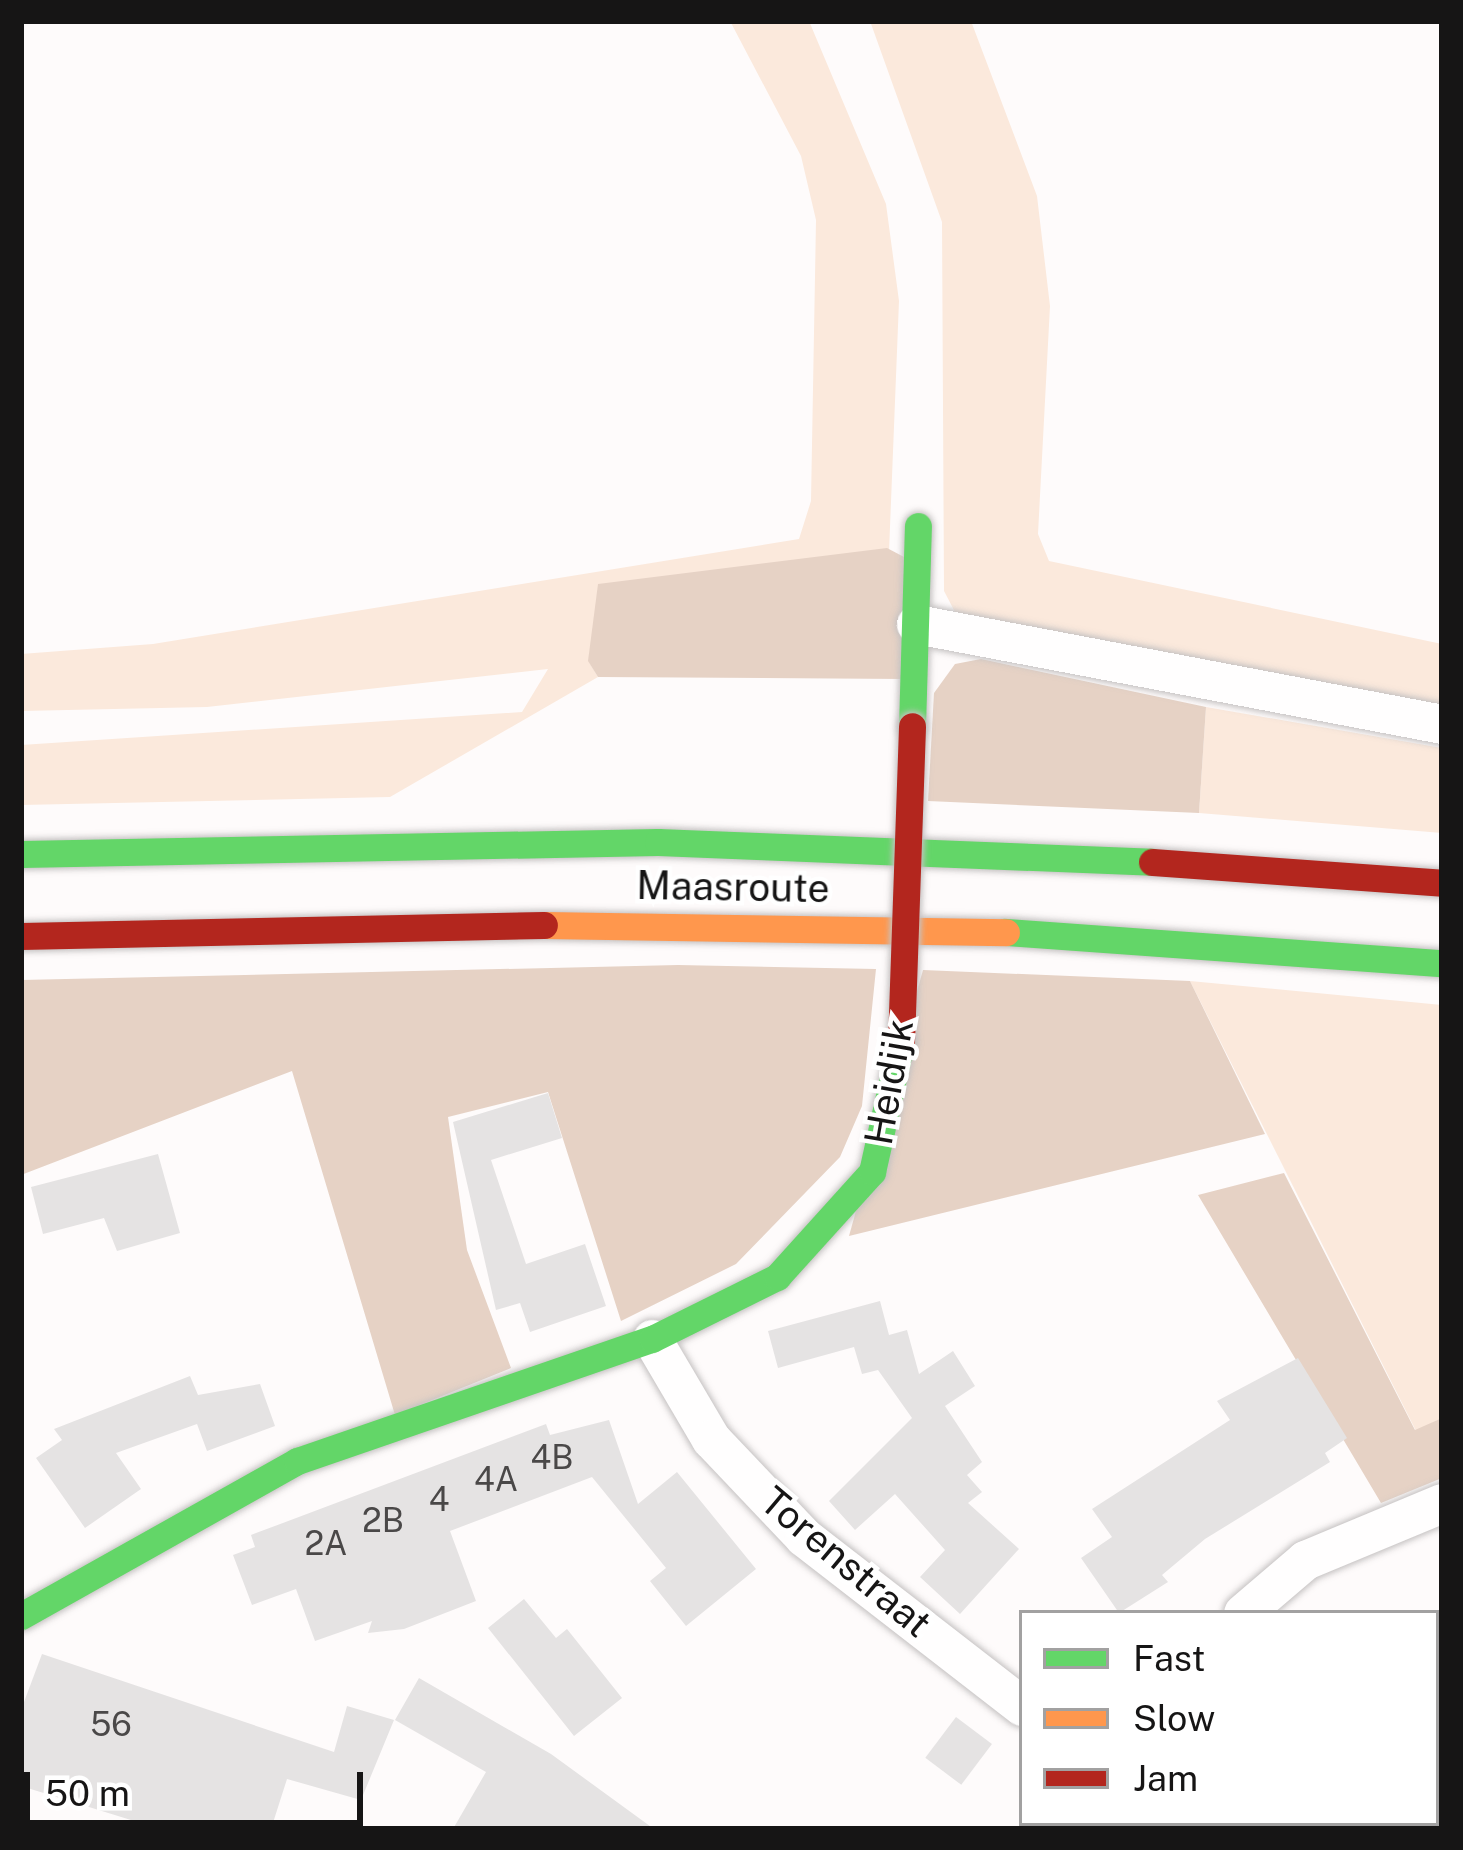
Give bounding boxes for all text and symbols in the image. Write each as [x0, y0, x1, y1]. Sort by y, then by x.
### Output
street label: Maasroute [636, 862, 830, 912]
street label: Heidijk [855, 1015, 923, 1149]
house number: 4B [531, 1438, 573, 1478]
house number: 4A [474, 1460, 518, 1500]
street label: Torenstraat [751, 1477, 941, 1647]
house number: 4 [429, 1480, 449, 1520]
house number: 2B [362, 1501, 404, 1541]
house number: 2A [304, 1524, 348, 1564]
legend [1019, 1610, 1439, 1826]
text: Fast [1133, 1637, 1206, 1679]
text: Slow [1133, 1697, 1215, 1739]
house number: 56 [90, 1705, 132, 1745]
scale bar [30, 1748, 369, 1822]
text: Jam [1133, 1757, 1198, 1799]
text: 50 m [45, 1772, 130, 1814]

